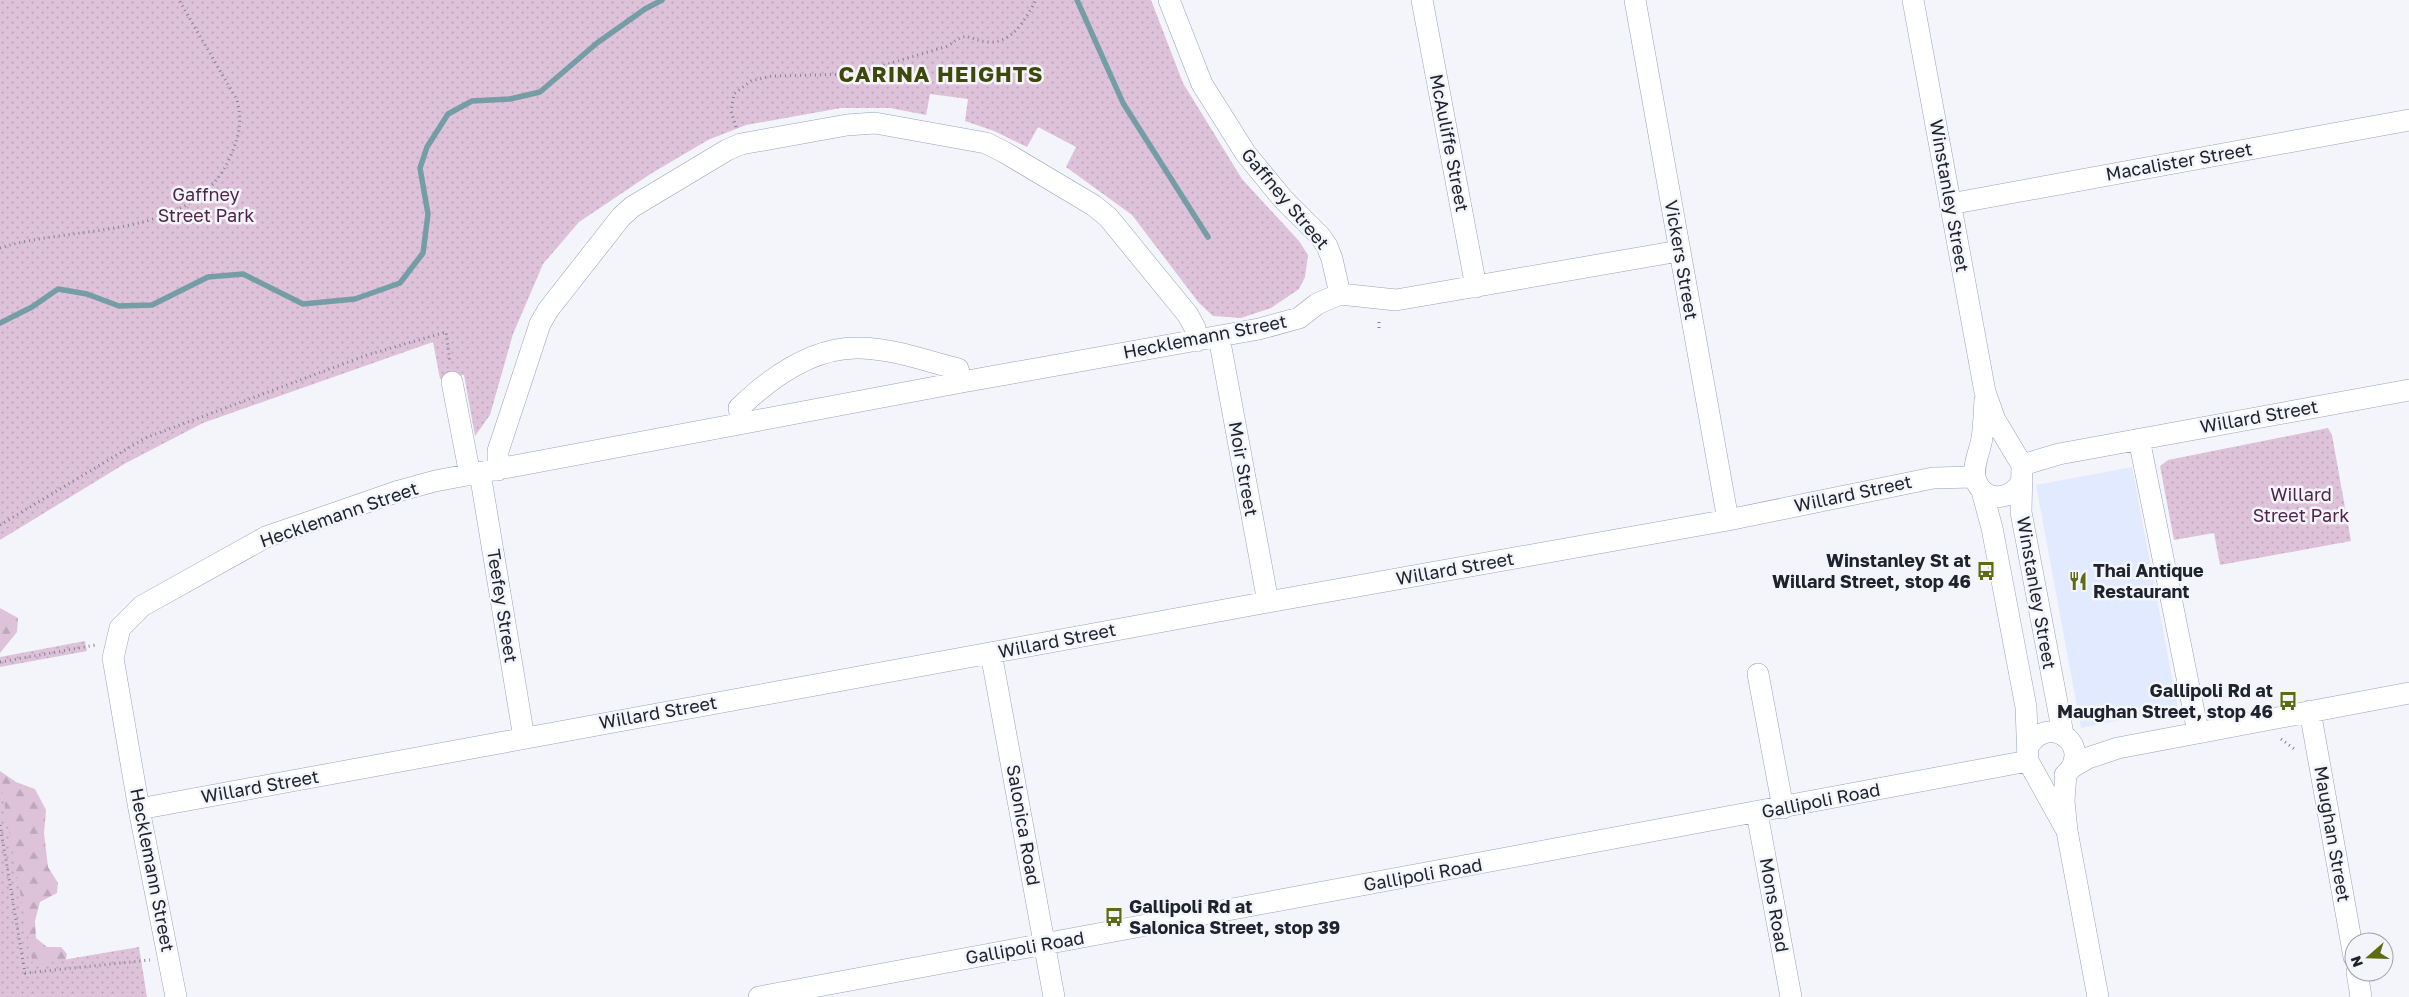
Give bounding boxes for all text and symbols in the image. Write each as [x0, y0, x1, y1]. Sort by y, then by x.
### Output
district label: CARINA HEIGHTS [839, 60, 1043, 87]
street label: McAuliffe Street [1426, 72, 1474, 214]
street label: Winstanley Street [1926, 118, 1974, 274]
street label: Macalister Street [2104, 137, 2254, 185]
street label: Gaffney Street [1237, 143, 1334, 253]
park label: Gaffney Street Park [158, 183, 254, 226]
street label: Vickers Street [1661, 198, 1703, 321]
street label: Hecklemann Street [1121, 309, 1288, 363]
street label: Willard Street [2198, 395, 2320, 437]
street label: Moir Street [1225, 420, 1263, 518]
street label: Willard Street [1792, 470, 1914, 516]
street label: Hecklemann Street [257, 477, 421, 552]
park label: Willard Street Park [2253, 483, 2349, 526]
street label: Winstanley Street [2013, 515, 2061, 671]
street label: Willard Street [1394, 547, 1516, 589]
street label: Teefey Street [483, 548, 523, 664]
place label: Winstanley St at Willard Street, stop 46 [1772, 549, 1971, 592]
place label: Thai Antique Restaurant [2093, 559, 2204, 602]
bus stop icon: Winstanley St at Willard Street, stop 46 [1975, 560, 1997, 582]
restaurant icon: Thai Antique Restaurant [2067, 570, 2089, 592]
street label: Willard Street [996, 618, 1118, 662]
place label: Gallipoli Rd at Maughan Street, stop 46 [2057, 679, 2273, 722]
bus stop icon: Gallipoli Rd at Maughan Street, stop 46 [2277, 690, 2299, 712]
street label: Willard Street [597, 691, 719, 733]
street label: Salonica Road [1003, 763, 1045, 887]
street label: Maughan Street [2310, 764, 2356, 904]
street label: Willard Street [199, 765, 321, 807]
street label: Gallipoli Road [1760, 778, 1882, 822]
street label: Hecklemann Street [126, 786, 180, 953]
street label: Gallipoli Road [1362, 853, 1484, 895]
street label: Mons Road [1756, 856, 1794, 954]
place label: Gallipoli Rd at Salonica Street, stop 39 [1129, 895, 1340, 938]
bus stop icon: Gallipoli Rd at Salonica Street, stop 39 [1103, 906, 1125, 928]
street label: Gallipoli Road [964, 926, 1086, 968]
north arrow [2344, 932, 2394, 982]
text: N [2347, 954, 2366, 970]

